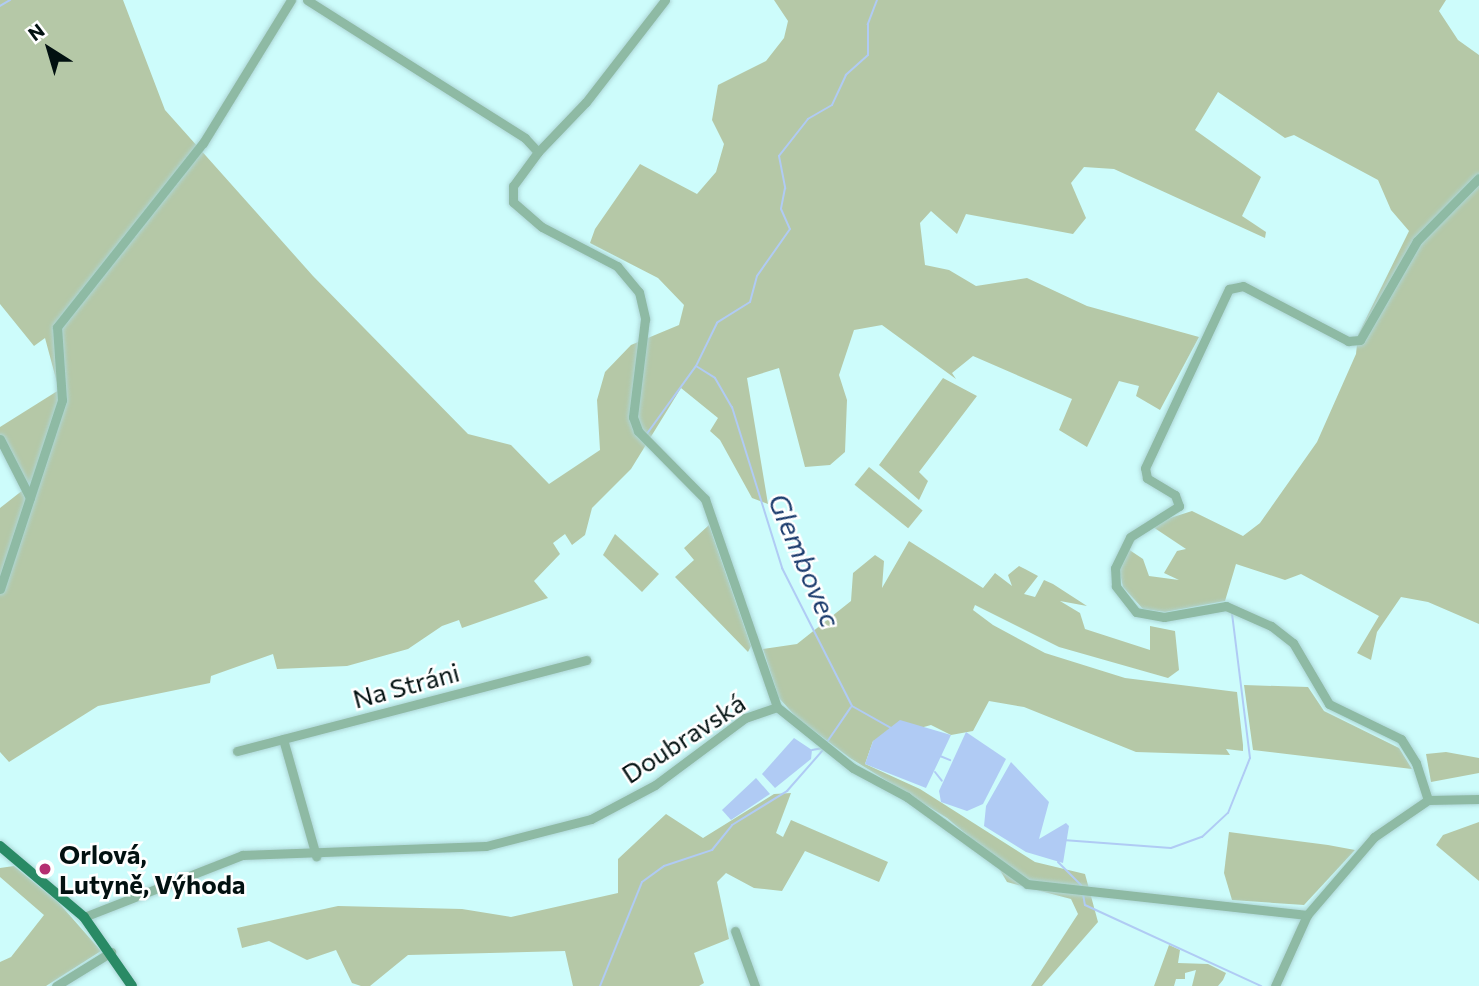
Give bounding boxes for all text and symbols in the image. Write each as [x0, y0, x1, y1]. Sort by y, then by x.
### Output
north arrow [14, 14, 84, 84]
text: N [23, 18, 49, 45]
water label: Glembovec [762, 488, 848, 632]
street label: Na Stráni [349, 656, 463, 714]
street label: Doubravská [616, 687, 750, 789]
place label: Orlová, Lutyně, Výhoda [59, 838, 246, 900]
marker: Orlová, Lutyně, Výhoda [37, 861, 53, 877]

